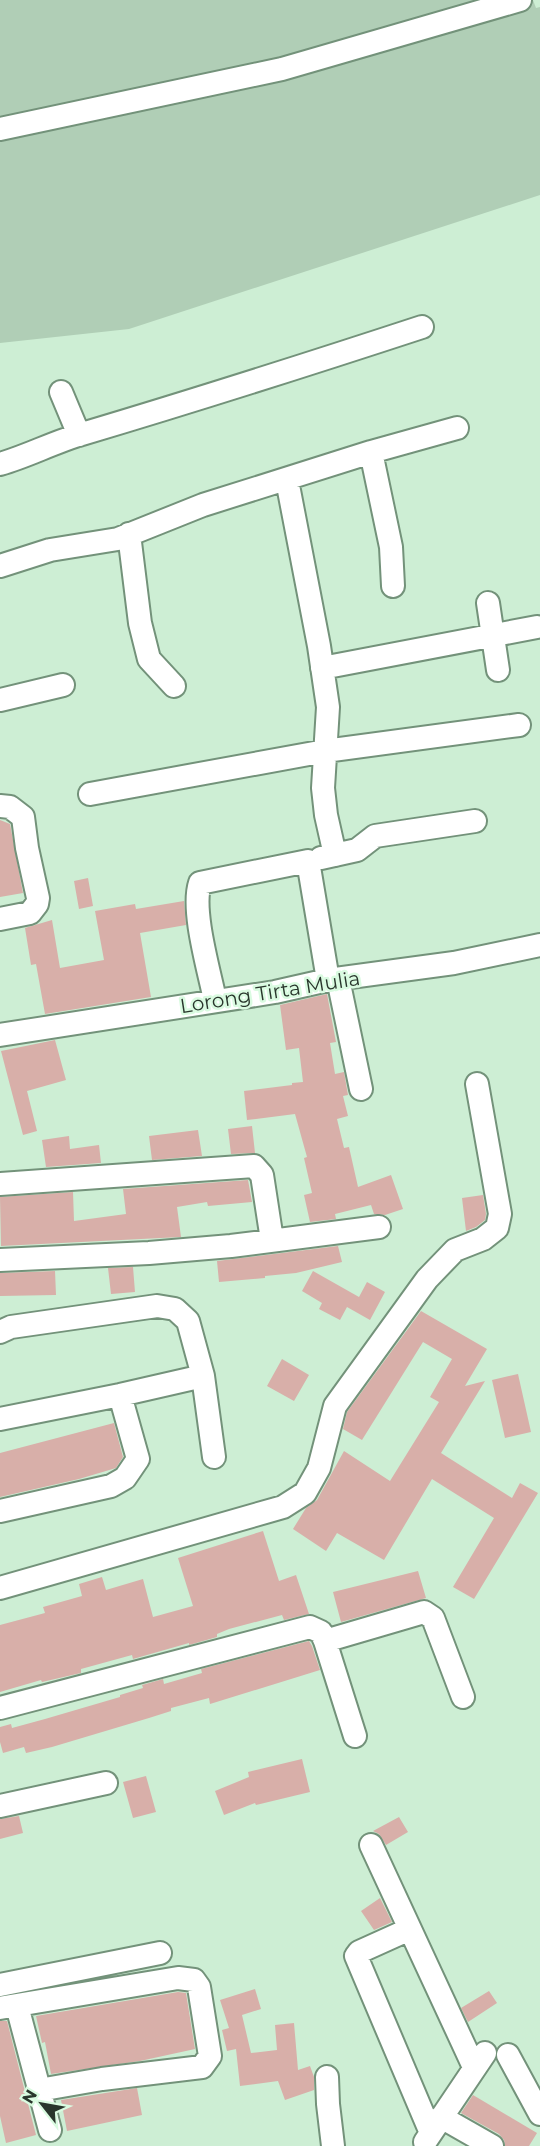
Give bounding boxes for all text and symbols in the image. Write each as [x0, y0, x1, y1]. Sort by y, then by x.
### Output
street label: Lorong Tirta Mulia [178, 966, 362, 1018]
north arrow [12, 2074, 72, 2134]
text: N [18, 2086, 41, 2107]

